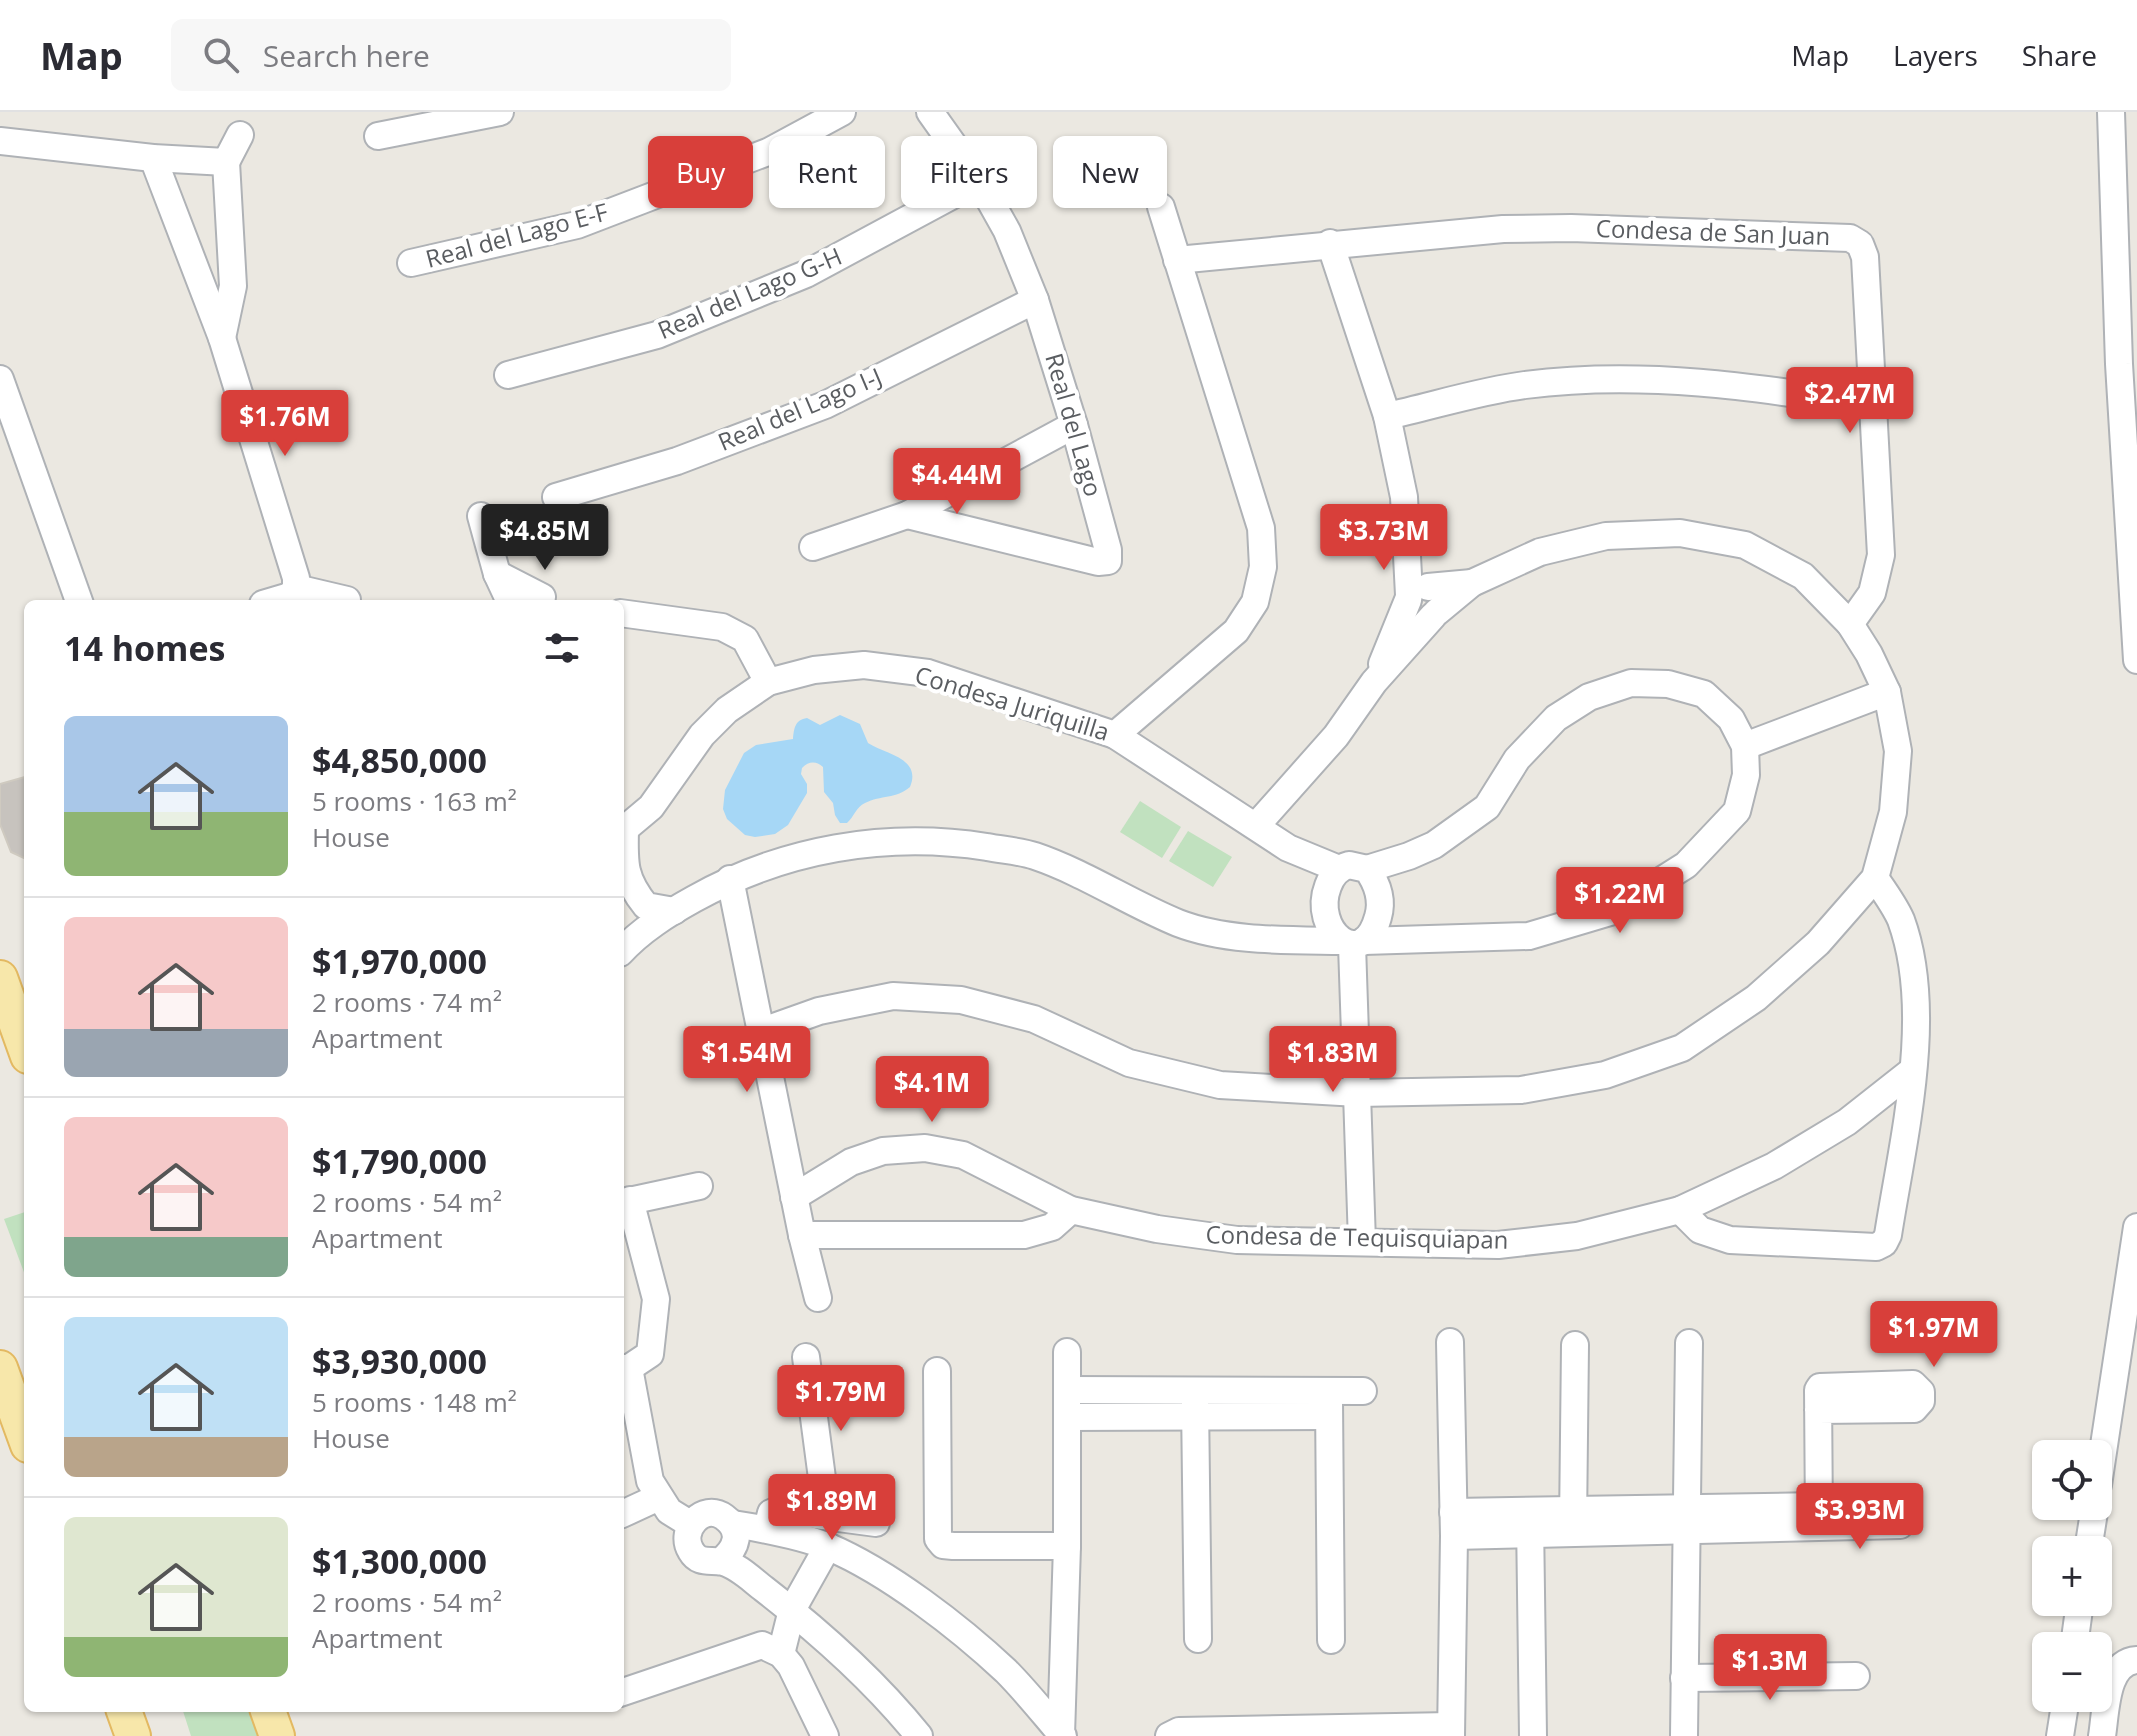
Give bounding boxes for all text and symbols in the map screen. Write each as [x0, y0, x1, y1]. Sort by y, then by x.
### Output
search box [171, 19, 731, 91]
text: Map [40, 29, 123, 81]
icon: search [199, 33, 243, 77]
text: Search here [263, 35, 430, 76]
text: Map [1791, 36, 1849, 74]
text: Layers [1893, 36, 1978, 74]
text: Share [2022, 36, 2097, 74]
chip: Buy [648, 136, 753, 208]
chip: Rent [769, 136, 885, 208]
chip: Filters [901, 136, 1037, 208]
chip: New [1053, 136, 1167, 208]
street label: Real del Lago E-F [422, 194, 611, 275]
street label: Condesa de San Juan [1595, 211, 1831, 252]
street label: Real del Lago G-H [652, 239, 846, 346]
street label: Real del Lago [1038, 349, 1111, 500]
street label: Real del Lago I-J [713, 359, 886, 458]
pin: $2.47M [1785, 367, 1915, 435]
text: $2.47M [1804, 375, 1896, 411]
pin: $1.76M [220, 390, 350, 458]
text: $1.76M [239, 398, 331, 434]
pin: $4.44M [892, 448, 1022, 516]
text: $4.44M [911, 456, 1003, 492]
pin: $4.85M [480, 504, 610, 572]
pin: $3.73M [1319, 504, 1449, 572]
text: $4.85M [499, 512, 591, 548]
text: $3.73M [1338, 512, 1430, 548]
text: 14 homes [64, 625, 225, 671]
icon: filters [540, 626, 584, 670]
street label: Condesa Juriquilla [911, 657, 1114, 748]
text: $4,850,000 [312, 737, 487, 783]
icon: home [128, 748, 224, 844]
text: 5 rooms · 163 m² [312, 783, 517, 819]
text: House [312, 819, 390, 855]
pin: $1.22M [1555, 867, 1685, 935]
text: $1.22M [1574, 875, 1666, 911]
text: $1,970,000 [312, 938, 487, 984]
icon: home [128, 949, 224, 1045]
text: 2 rooms · 74 m² [312, 984, 502, 1020]
text: Apartment [312, 1020, 443, 1056]
pin: $1.54M [682, 1026, 812, 1094]
pin: $1.83M [1268, 1026, 1398, 1094]
text: $1.54M [701, 1034, 793, 1070]
text: $1.83M [1287, 1034, 1379, 1070]
pin: $4.1M [876, 1056, 988, 1124]
text: $4.1M [894, 1064, 970, 1100]
text: $1,790,000 [312, 1138, 487, 1184]
icon: home [128, 1149, 224, 1245]
text: 2 rooms · 54 m² [312, 1184, 502, 1220]
street label: Condesa de Tequisquiapan [1205, 1217, 1509, 1256]
text: Apartment [312, 1220, 443, 1256]
pin: $1.97M [1869, 1301, 1999, 1369]
text: $1.97M [1888, 1309, 1980, 1345]
text: $3,930,000 [312, 1338, 487, 1384]
icon: home [128, 1349, 224, 1445]
pin: $1.79M [776, 1365, 906, 1433]
text: $1.79M [795, 1373, 887, 1409]
text: 5 rooms · 148 m² [312, 1384, 517, 1420]
text: House [312, 1420, 390, 1456]
map controls [2032, 1440, 2112, 1712]
button: locate [2032, 1440, 2112, 1520]
pin: $1.89M [767, 1474, 897, 1542]
text: $1.89M [786, 1482, 878, 1518]
pin: $3.93M [1795, 1483, 1925, 1551]
text: $3.93M [1814, 1491, 1906, 1527]
button: + [2032, 1536, 2112, 1616]
text: $1,300,000 [312, 1538, 487, 1584]
icon: home [128, 1549, 224, 1645]
text: 2 rooms · 54 m² [312, 1584, 502, 1620]
text: Apartment [312, 1620, 443, 1656]
button: − [2032, 1632, 2112, 1712]
pin: $1.3M [1714, 1634, 1826, 1702]
text: $1.3M [1732, 1642, 1808, 1678]

